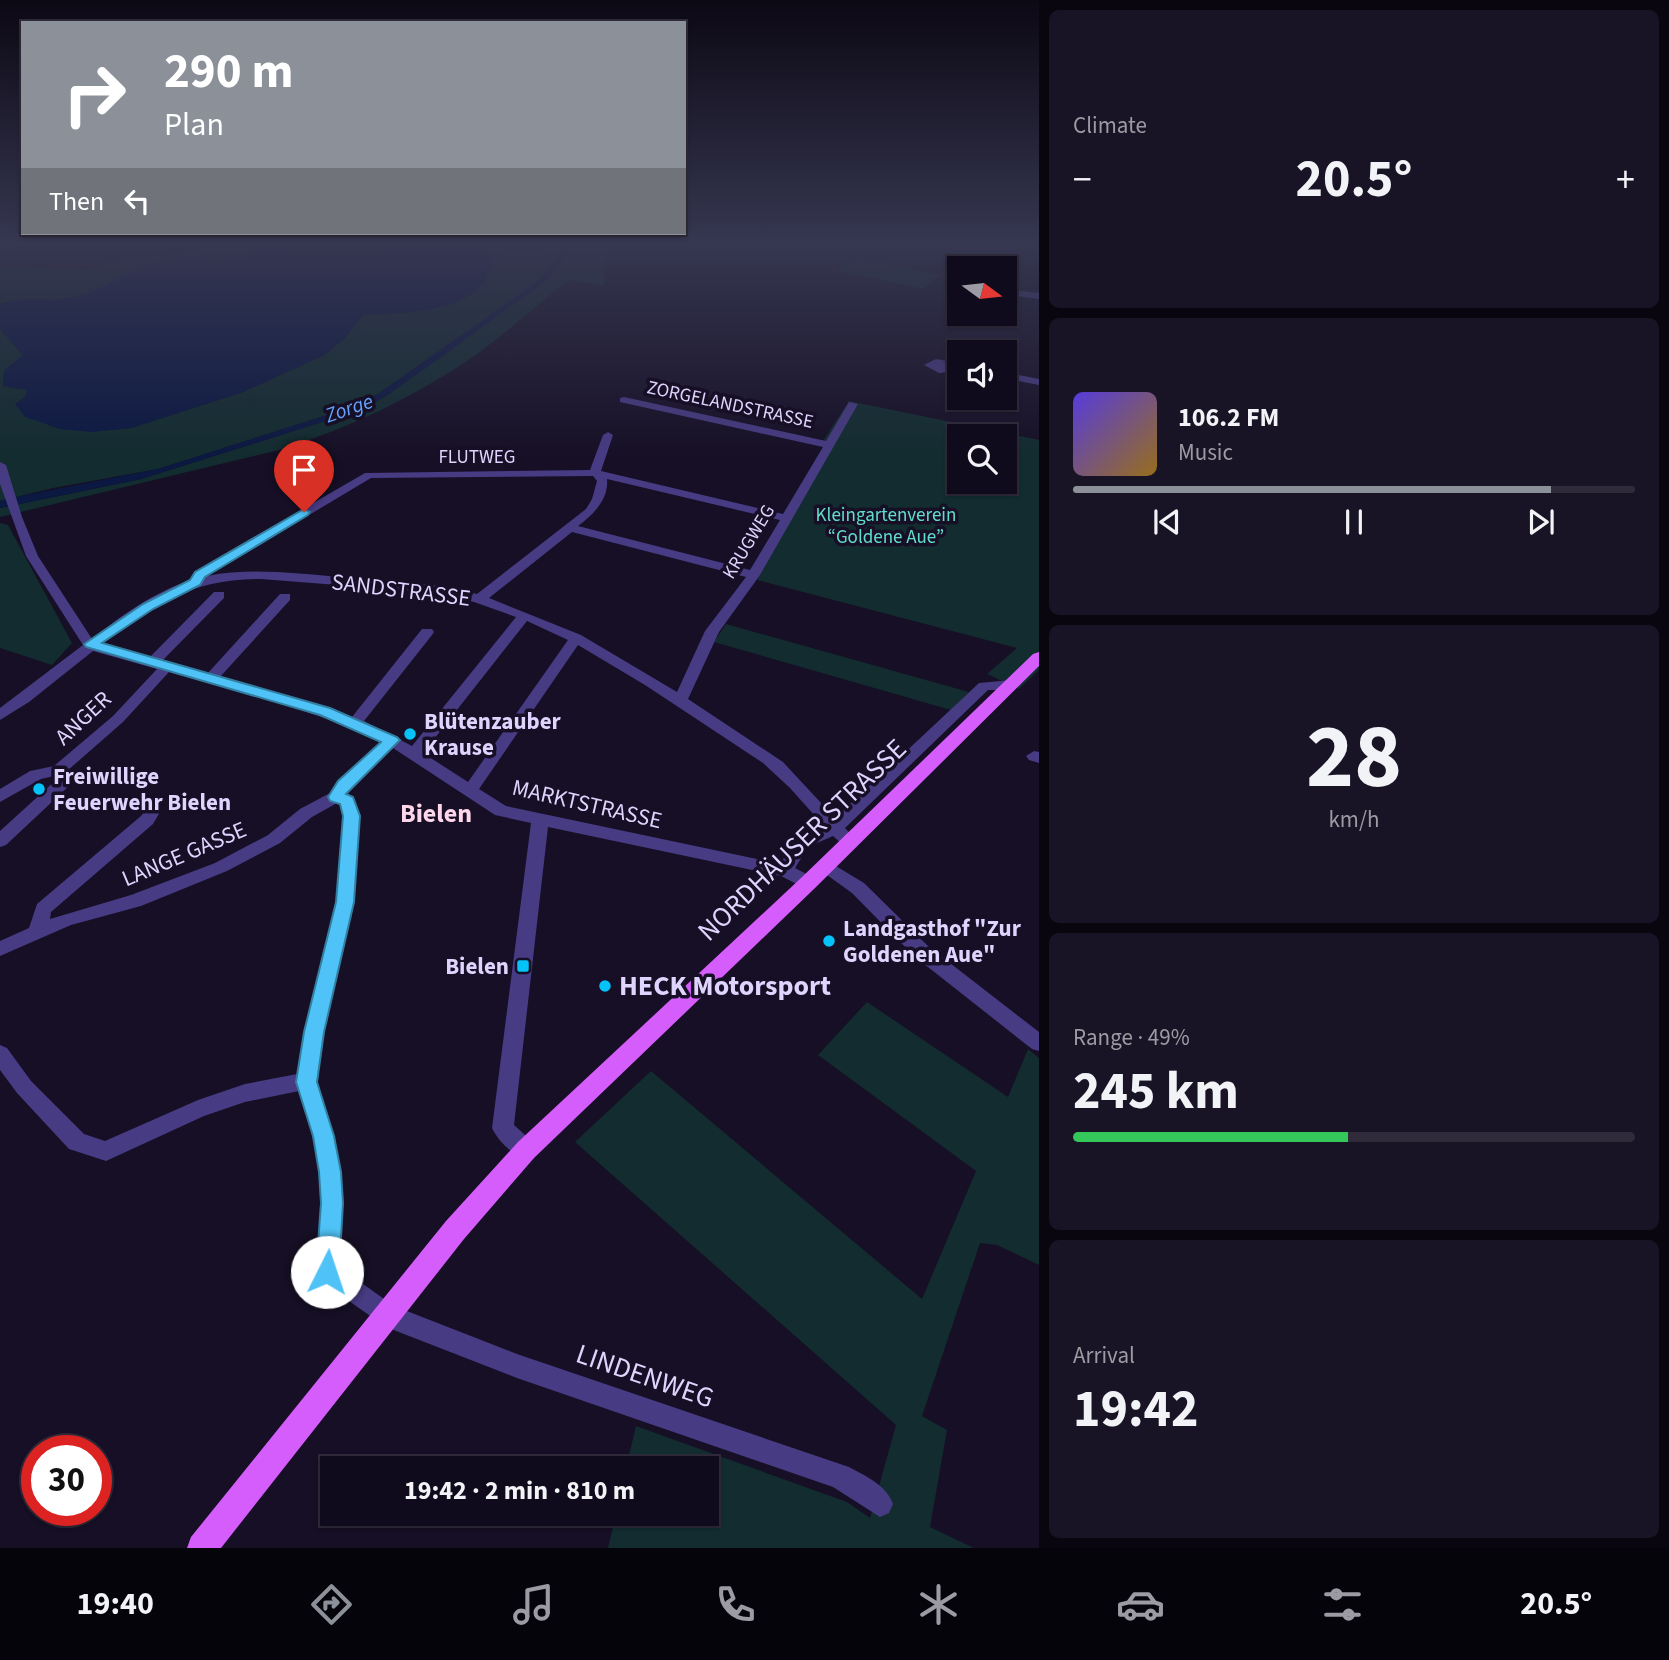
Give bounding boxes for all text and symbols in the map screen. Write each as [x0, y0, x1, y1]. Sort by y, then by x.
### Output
text: 290 m [164, 37, 293, 107]
icon: right [49, 49, 140, 140]
text: Plan [164, 102, 224, 148]
text: Climate [1073, 109, 1147, 142]
text: 20.5° [1296, 143, 1412, 217]
text: − [1073, 153, 1092, 207]
text: + [1616, 153, 1635, 207]
icon: left [118, 182, 156, 220]
text: Then [49, 183, 104, 220]
north arrow [947, 256, 1017, 326]
map controls [947, 256, 1017, 494]
button: sound [947, 340, 1017, 410]
street label: ZORGELANDSTRASSE [644, 374, 816, 436]
water label: Zorge [320, 386, 377, 431]
text: 106.2 FM [1178, 399, 1279, 436]
button: search [947, 424, 1017, 494]
text: Music [1178, 436, 1233, 469]
pin [274, 440, 334, 512]
street label: FLUTWEG [438, 444, 516, 471]
icon: arrive [285, 451, 323, 489]
street label: KRUGWEG [716, 500, 782, 584]
park label: Kleingartenverein “Goldene Aue” [816, 502, 956, 551]
icon: previous [1148, 503, 1186, 541]
icon: pause [1335, 503, 1373, 541]
icon: next [1522, 503, 1560, 541]
street label: SANDSTRASSE [330, 565, 472, 615]
street label: ANGER [47, 683, 119, 753]
text: 28 [1306, 693, 1402, 822]
place label: Blütenzauber Krause [424, 705, 562, 764]
marker: Blütenzauber Krause [402, 726, 418, 742]
street label: NORDHÄUSER STRASSE [689, 730, 915, 950]
place label: Freiwillige Feuerwehr Bielen [53, 760, 231, 819]
street label: MARKTSTRASSE [509, 771, 665, 837]
marker: Freiwillige Feuerwehr Bielen [31, 781, 47, 797]
district label: Bielen [400, 795, 472, 832]
text: km/h [1328, 803, 1380, 836]
street label: LANGE GASSE [117, 813, 251, 895]
place label: Landgasthof "Zur Goldenen Aue" [843, 912, 1022, 971]
marker: Landgasthof "Zur Goldenen Aue" [821, 933, 837, 949]
place label: Bielen [445, 950, 509, 983]
marker: Bielen [515, 958, 531, 974]
place label: HECK Motorsport [619, 966, 831, 1006]
marker: HECK Motorsport [597, 978, 613, 994]
text: Range · 49% [1073, 1021, 1190, 1054]
text: 245 km [1073, 1055, 1239, 1129]
position arrow [290, 1235, 364, 1309]
street label: LINDENWEG [571, 1334, 719, 1418]
text: Arrival [1073, 1339, 1135, 1372]
text: 19:42 [1073, 1373, 1198, 1447]
speed limit sign: 30 [21, 1435, 112, 1526]
text: 19:42 · 2 min · 810 m [404, 1472, 635, 1509]
icon: directions [307, 1580, 356, 1629]
icon: music [509, 1580, 558, 1629]
icon: phone [711, 1580, 760, 1629]
icon: climate [914, 1580, 963, 1629]
icon: car [1116, 1580, 1165, 1629]
icon: filters [1318, 1580, 1367, 1629]
text: 19:40 [77, 1581, 154, 1627]
text: 20.5° [1520, 1581, 1592, 1627]

